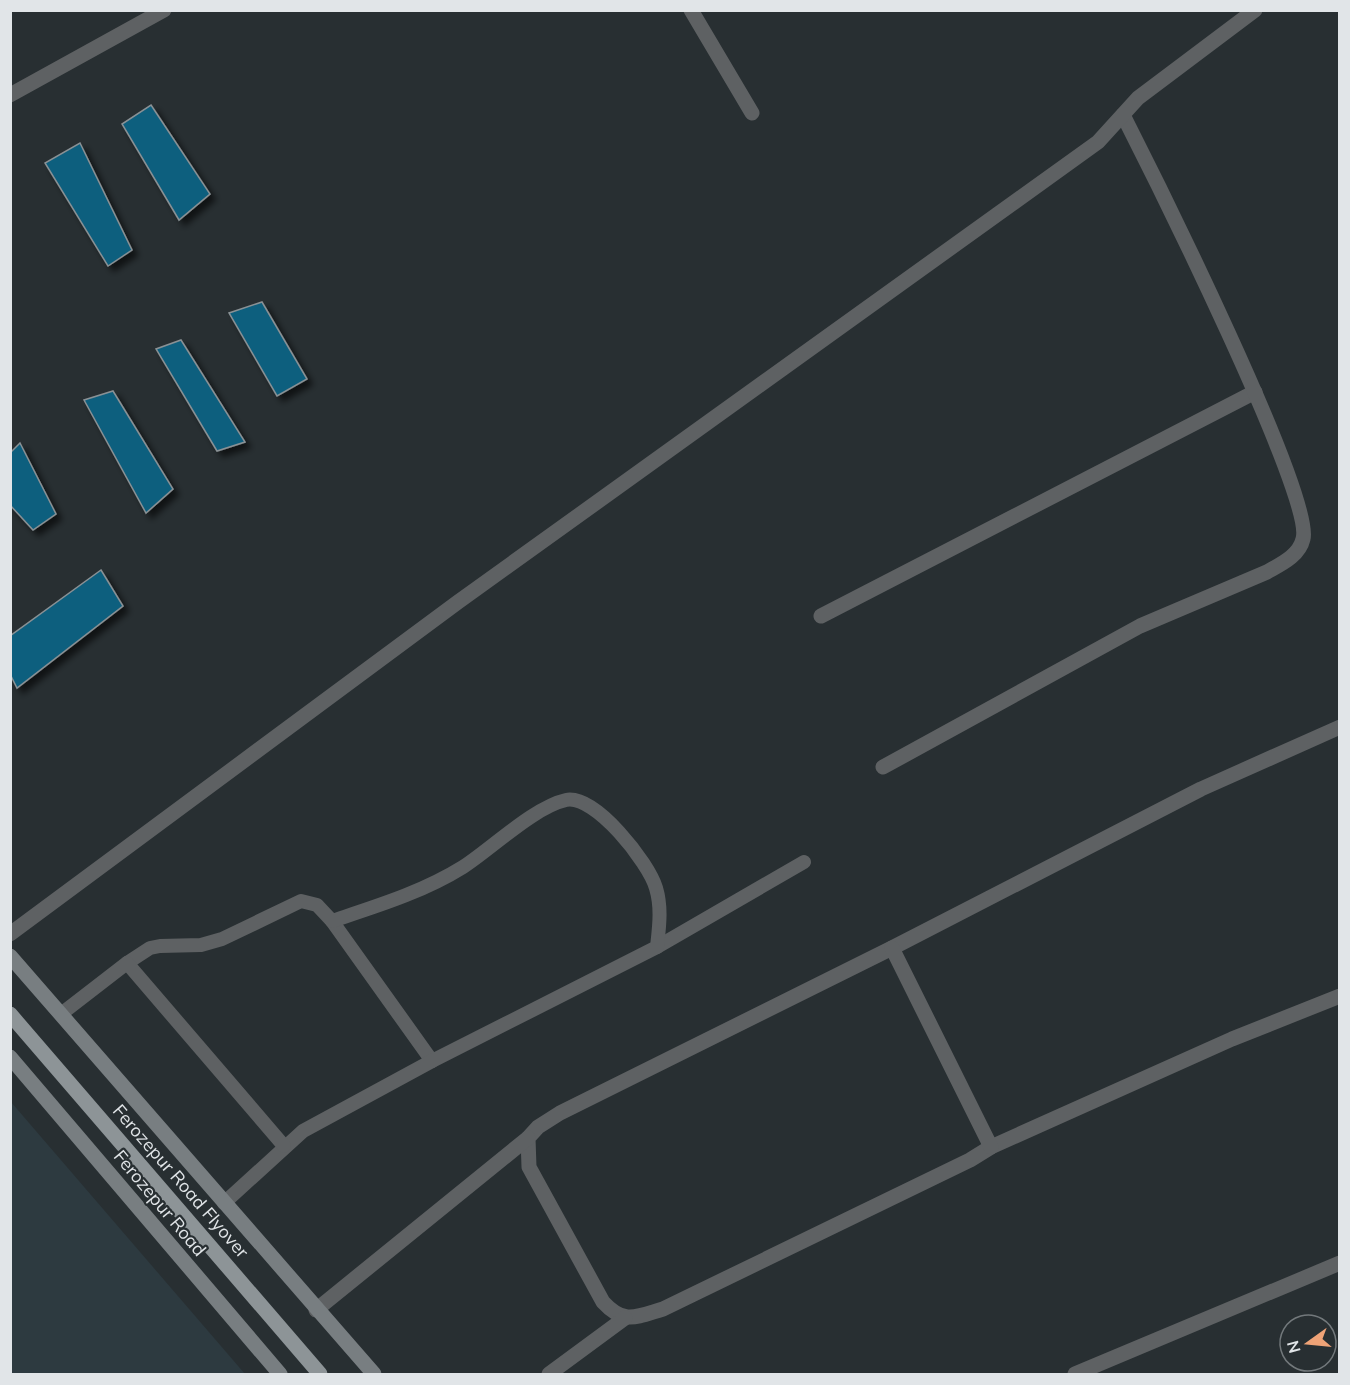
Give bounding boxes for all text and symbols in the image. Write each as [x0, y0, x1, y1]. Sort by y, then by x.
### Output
street label: Ferozepur Road Flyover [109, 1100, 253, 1262]
street label: Ferozepur Road [109, 1146, 211, 1260]
north arrow [1278, 1313, 1338, 1373]
text: N [1282, 1338, 1305, 1355]

